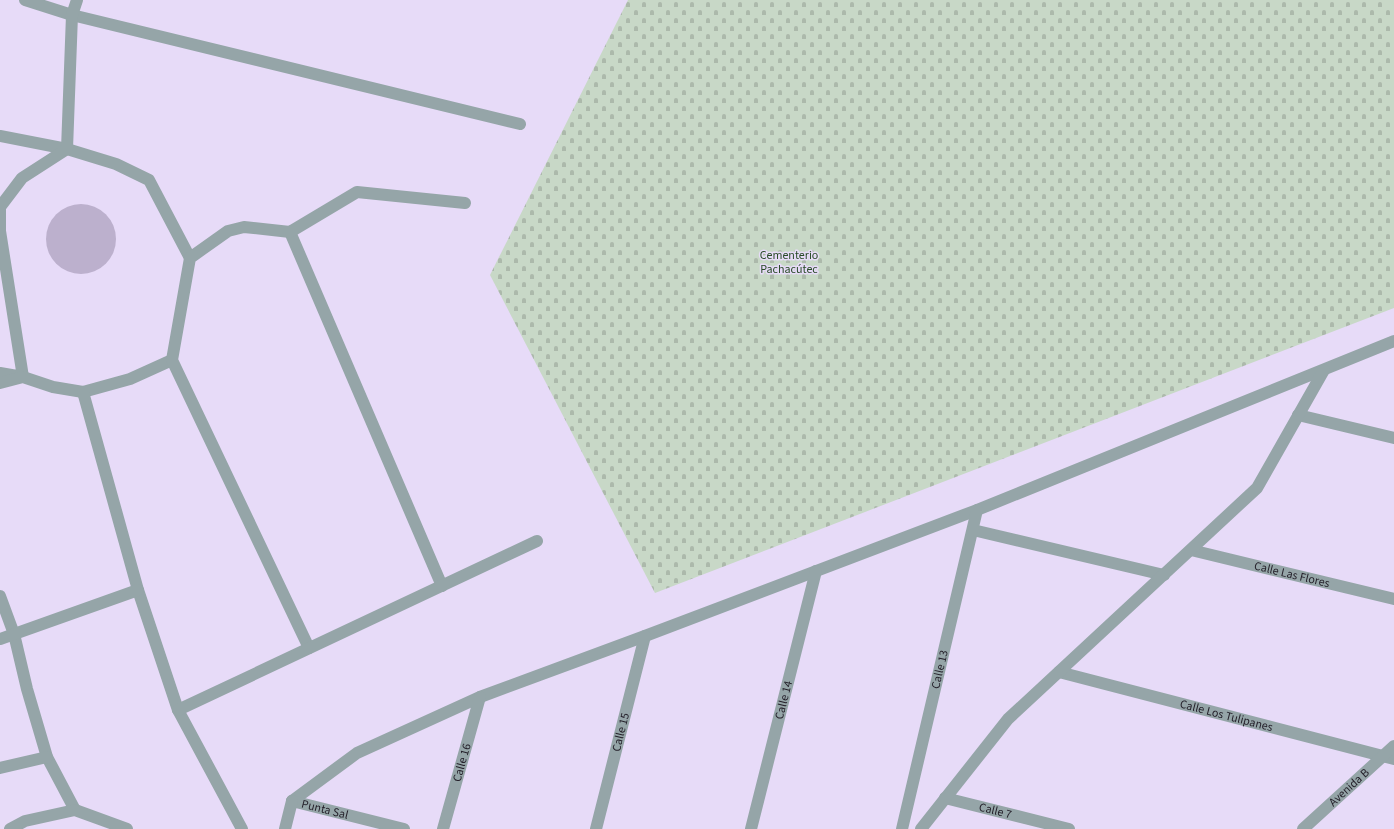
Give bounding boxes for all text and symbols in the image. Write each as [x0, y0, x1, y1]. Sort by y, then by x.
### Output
park label: Cementerio Pachacútec [760, 247, 818, 278]
street label: Calle Las Flores [1252, 558, 1332, 592]
street label: Calle 13 [927, 648, 953, 691]
street label: Calle 14 [771, 679, 797, 721]
street label: Calle Los Tulipanes [1178, 696, 1275, 736]
street label: Calle 15 [608, 711, 634, 753]
street label: Calle 16 [449, 741, 476, 784]
street label: Avenida B [1325, 765, 1373, 811]
street label: Punta Sal [300, 796, 350, 824]
street label: Calle 7 [977, 799, 1014, 823]

